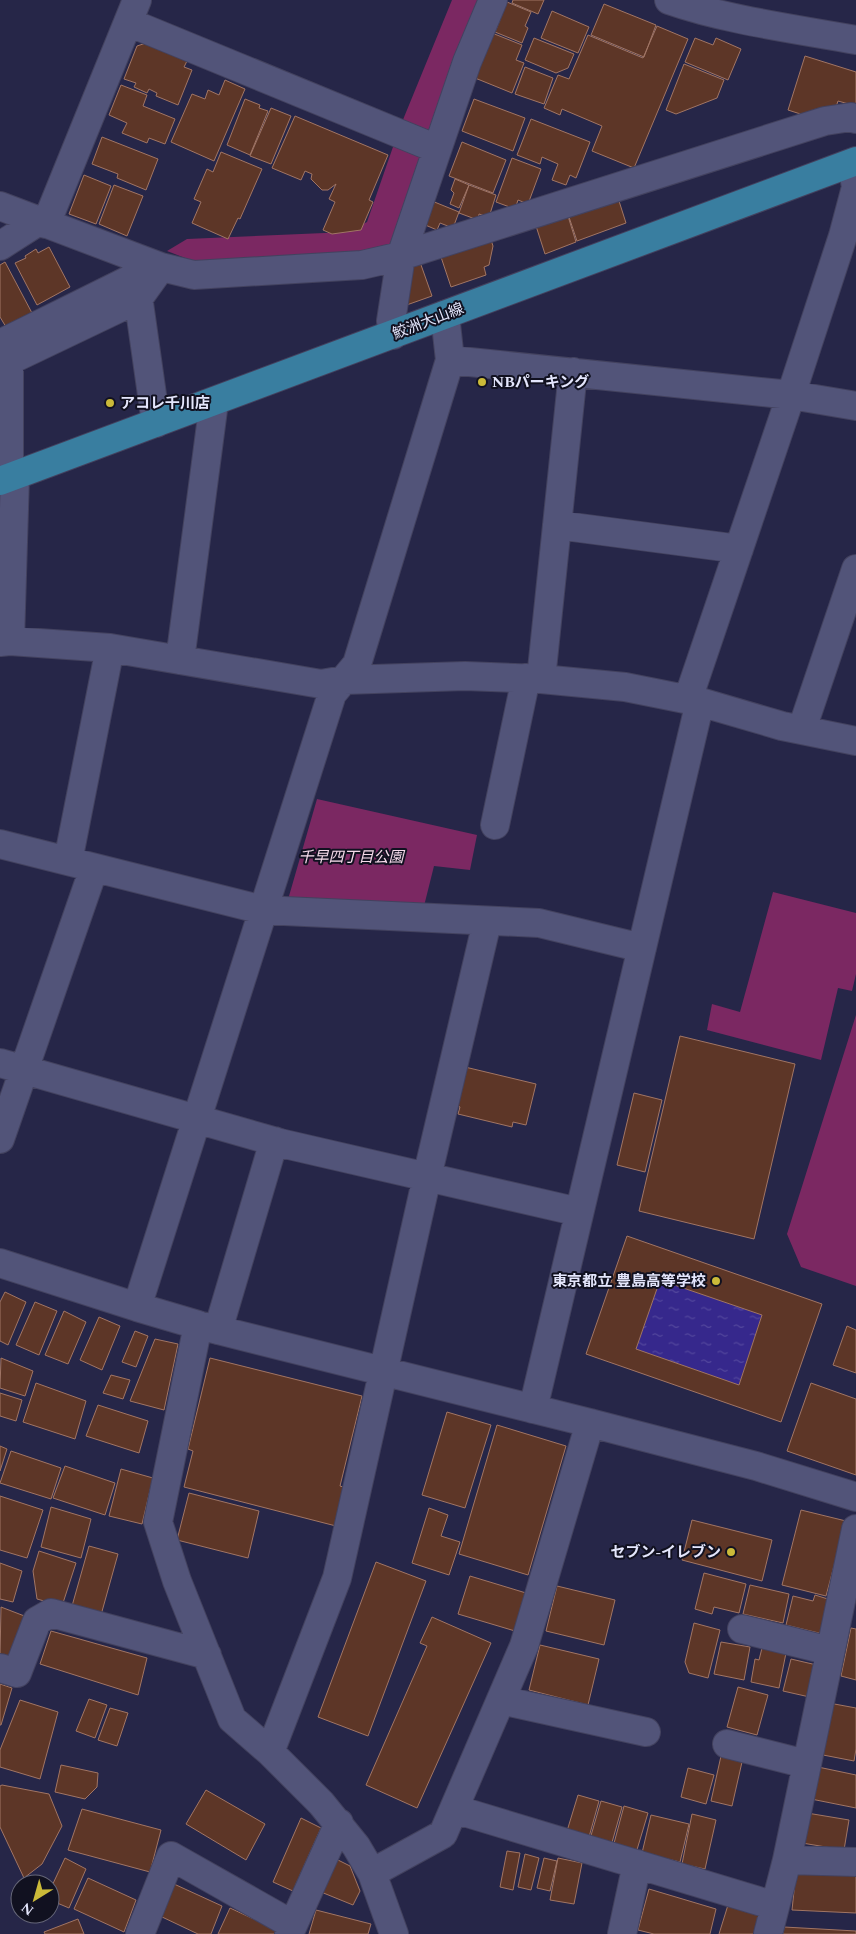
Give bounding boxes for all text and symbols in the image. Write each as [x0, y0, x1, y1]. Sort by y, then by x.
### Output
street label: 鮫洲大山線 [389, 297, 467, 346]
place label: NBパーキング [492, 371, 589, 394]
marker: NBパーキング [476, 376, 488, 388]
place label: アコレ千川店 [120, 392, 210, 415]
marker: アコレ千川店 [104, 397, 116, 409]
park label: 千早四丁目公園 [298, 846, 405, 869]
place label: 東京都立 豊島高等学校 [552, 1270, 706, 1293]
marker: 東京都立 豊島高等学校 [710, 1275, 722, 1287]
place label: セブン-イレブン [610, 1541, 721, 1564]
marker: セブン-イレブン [725, 1546, 737, 1558]
north arrow [10, 1874, 60, 1924]
text: N [17, 1897, 38, 1921]

